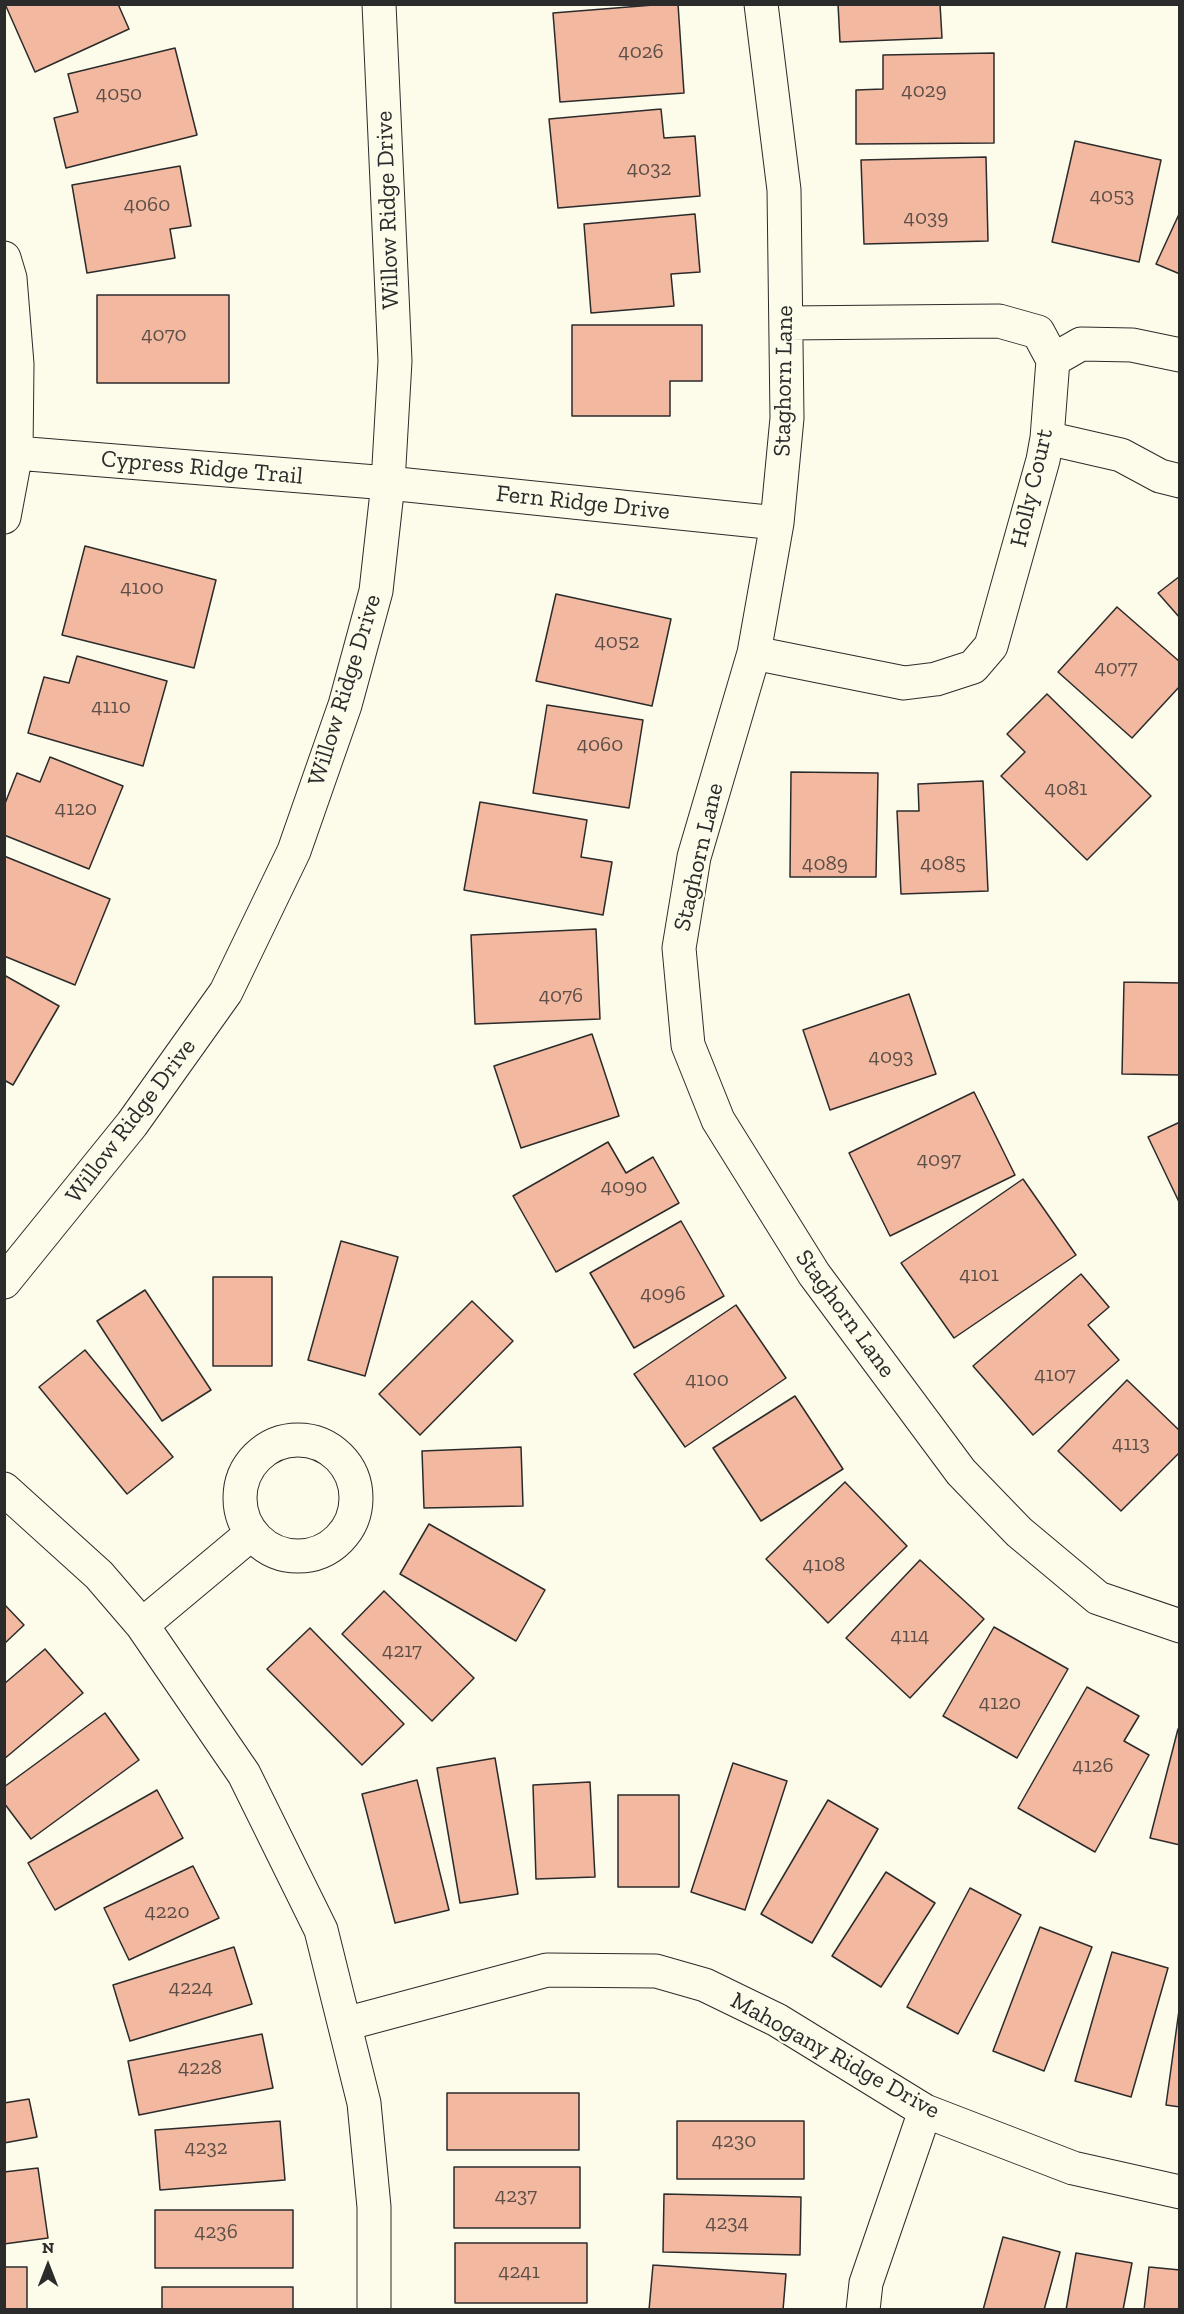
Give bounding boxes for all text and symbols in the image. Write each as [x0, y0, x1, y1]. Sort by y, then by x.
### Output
house number: 4026 [618, 39, 664, 65]
house number: 4029 [901, 78, 947, 104]
house number: 4050 [96, 81, 142, 107]
street label: Willow Ridge Drive [370, 110, 406, 310]
house number: 4032 [627, 156, 671, 182]
house number: 4053 [1090, 183, 1134, 209]
house number: 4060 [124, 192, 170, 218]
house number: 4039 [904, 205, 948, 231]
street label: Staghorn Lane [768, 305, 800, 457]
house number: 4070 [141, 322, 187, 348]
street label: Holly Court [1004, 426, 1060, 550]
street label: Cypress Ridge Trail [100, 445, 304, 491]
street label: Fern Ridge Drive [495, 480, 671, 526]
house number: 4100 [120, 575, 164, 601]
street label: Willow Ridge Drive [302, 591, 388, 789]
house number: 4052 [595, 629, 639, 655]
house number: 4077 [1094, 655, 1138, 681]
house number: 4110 [91, 694, 131, 720]
house number: 4060 [577, 732, 623, 758]
house number: 4081 [1045, 776, 1087, 802]
street label: Staghorn Lane [668, 780, 730, 934]
house number: 4120 [55, 796, 97, 822]
house number: 4089 [802, 851, 848, 877]
house number: 4085 [920, 851, 966, 877]
house number: 4076 [539, 983, 583, 1009]
street label: Willow Ridge Drive [60, 1033, 202, 1209]
house number: 4093 [869, 1044, 913, 1070]
house number: 4097 [917, 1147, 961, 1173]
house number: 4090 [601, 1174, 647, 1200]
street label: Staghorn Lane [789, 1244, 901, 1384]
house number: 4101 [959, 1262, 999, 1288]
house number: 4096 [640, 1281, 686, 1307]
house number: 4107 [1034, 1362, 1076, 1388]
house number: 4100 [685, 1367, 729, 1393]
house number: 4113 [1112, 1431, 1150, 1457]
house number: 4108 [803, 1552, 845, 1578]
house number: 4114 [891, 1623, 929, 1649]
house number: 4217 [382, 1638, 422, 1664]
house number: 4120 [979, 1690, 1021, 1716]
house number: 4126 [1072, 1753, 1114, 1779]
house number: 4220 [144, 1899, 190, 1925]
house number: 4224 [169, 1975, 213, 2001]
street label: Mahogany Ridge Drive [725, 1986, 945, 2126]
house number: 4228 [178, 2055, 222, 2081]
house number: 4230 [712, 2128, 756, 2154]
house number: 4232 [184, 2135, 228, 2161]
house number: 4237 [495, 2183, 537, 2209]
house number: 4234 [705, 2210, 749, 2236]
house number: 4236 [194, 2219, 238, 2245]
north arrow [18, 2236, 78, 2296]
text: N [42, 2238, 54, 2257]
house number: 4241 [498, 2259, 540, 2285]

